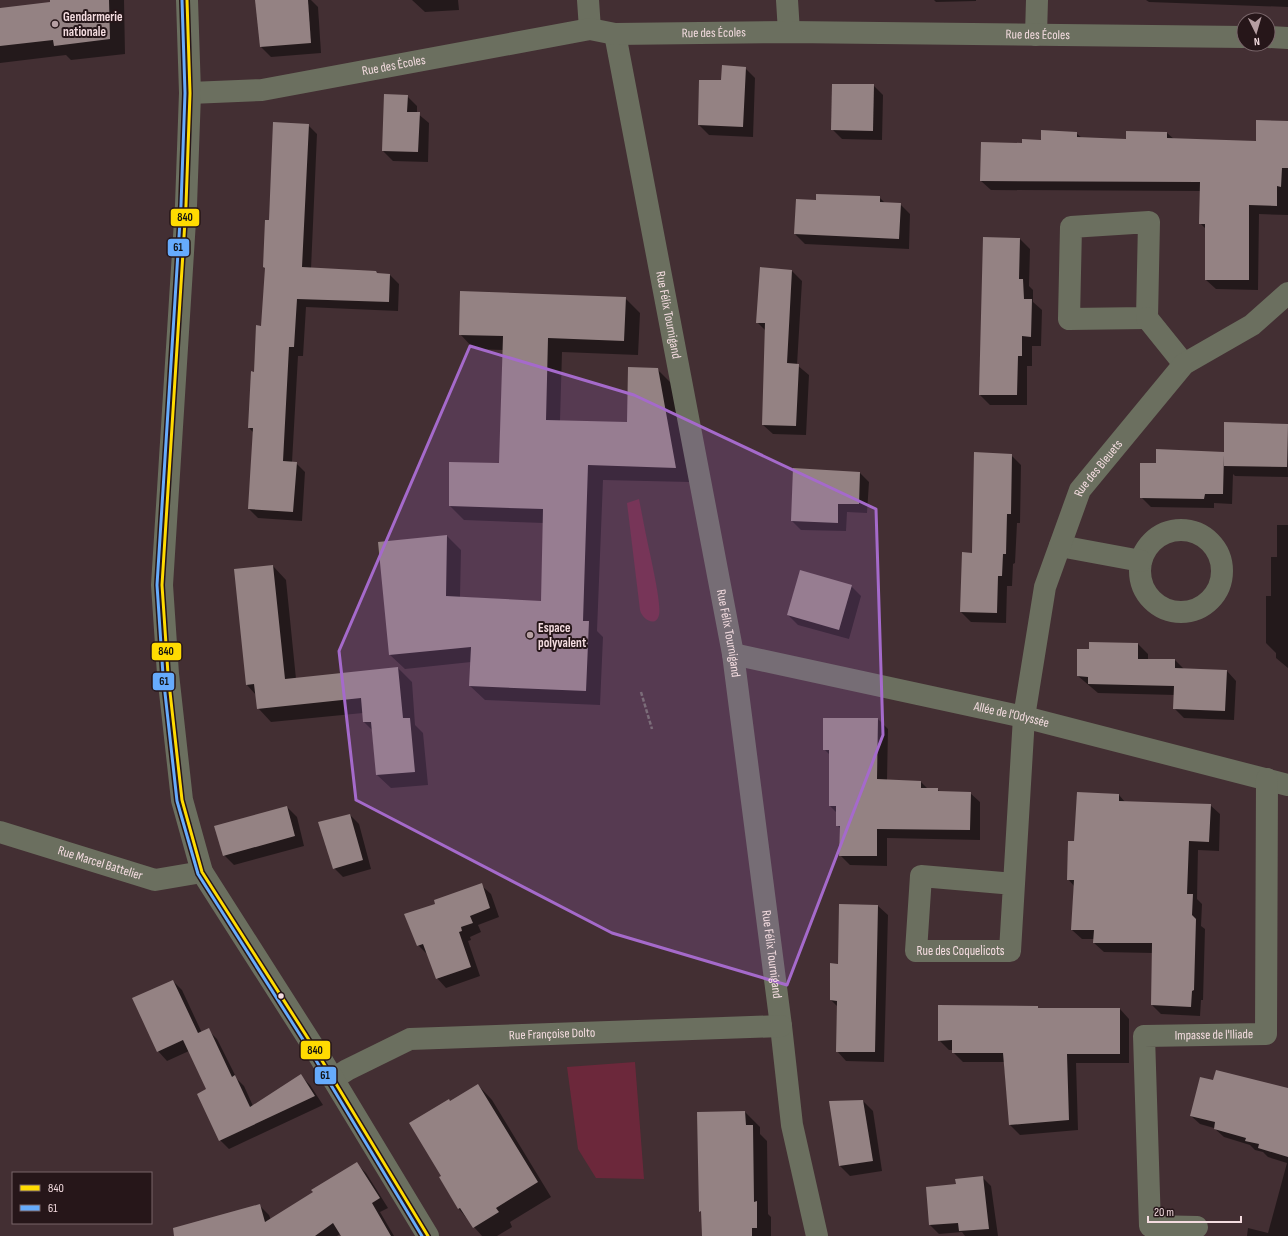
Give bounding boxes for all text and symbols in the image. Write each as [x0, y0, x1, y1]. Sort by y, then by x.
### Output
place label: Gendarmerie nationale [63, 9, 123, 40]
north arrow [1236, 12, 1276, 52]
marker: Gendarmerie nationale [50, 19, 60, 29]
street label: Rue des Écoles [682, 24, 746, 41]
street label: Rue des Écoles [1006, 26, 1070, 43]
text: N [1253, 35, 1260, 48]
street label: Rue des Écoles [361, 52, 427, 79]
line badge: 840 [170, 208, 200, 227]
text: 840 [177, 211, 193, 224]
line badge: 61 [167, 238, 190, 257]
text: 61 [173, 241, 183, 254]
street label: Rue Félix Tournigand [652, 270, 685, 360]
street label: Rue des Bleuets [1070, 436, 1126, 498]
street label: Rue Félix Tournigand [713, 588, 744, 678]
place label: Espace polyvalent [538, 620, 587, 651]
marker: Espace polyvalent [525, 630, 535, 640]
line badge: 840 [151, 642, 182, 661]
text: 840 [158, 645, 174, 658]
line badge: 61 [152, 672, 175, 691]
text: 61 [159, 675, 169, 688]
street label: Allée de l'Odyssée [971, 698, 1051, 731]
street label: Rue Marcel Battelier [56, 842, 145, 884]
street label: Rue Félix Tournigand [758, 909, 785, 999]
street label: Rue des Coquelicots [916, 943, 1005, 959]
unlabelled marker [276, 991, 286, 1001]
street label: Rue Françoise Dolto [509, 1025, 595, 1044]
street label: Impasse de l'Iliade [1174, 1026, 1253, 1043]
line badge: 840 [300, 1040, 331, 1060]
text: 840 [307, 1044, 323, 1057]
line badge: 61 [314, 1066, 337, 1085]
text: 61 [320, 1069, 330, 1082]
legend [12, 1172, 152, 1224]
text: 840 [48, 1181, 64, 1196]
scale bar [1148, 1198, 1241, 1224]
text: 61 [48, 1201, 58, 1216]
text: 20 m [1154, 1205, 1174, 1220]

